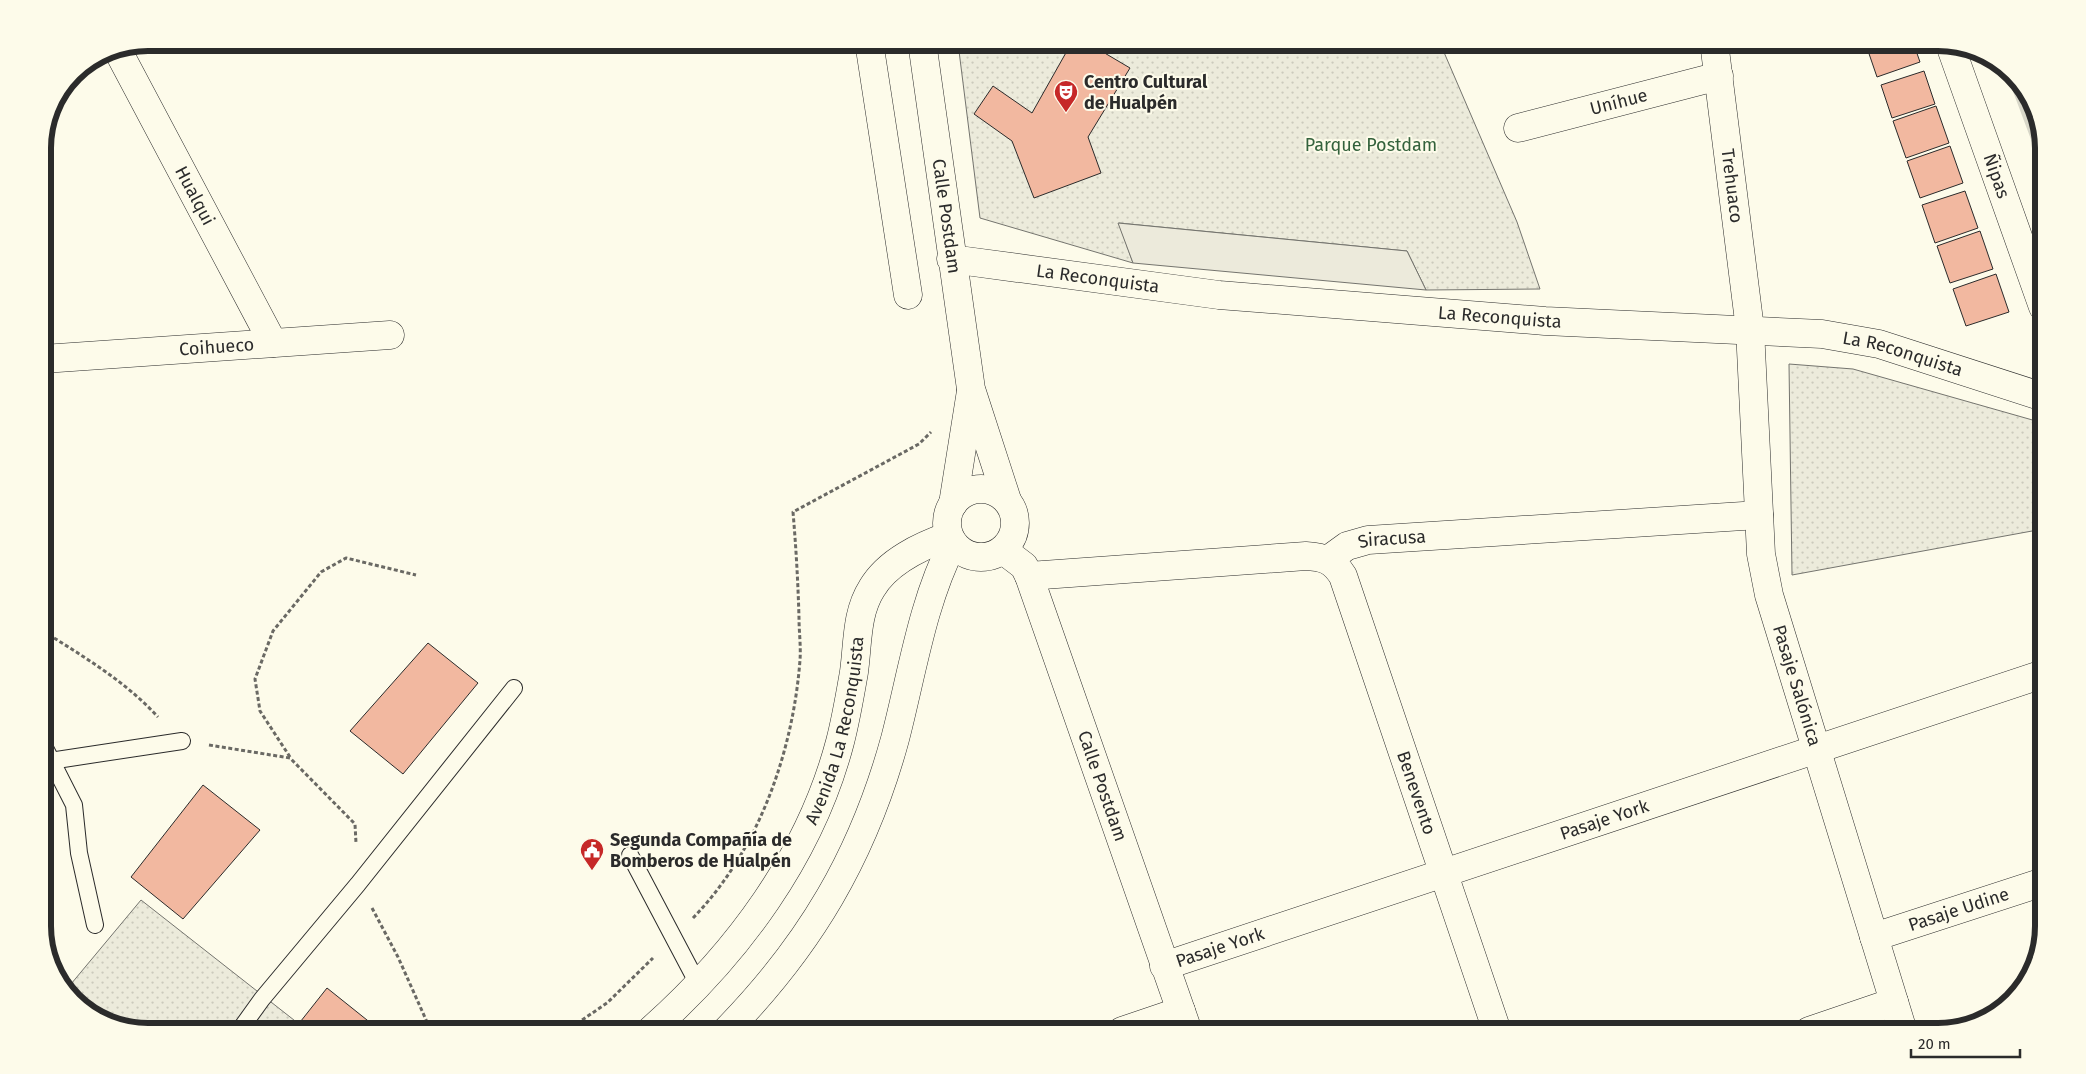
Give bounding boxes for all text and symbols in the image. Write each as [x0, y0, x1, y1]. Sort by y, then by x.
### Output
place label: Centro Cultural de Hualpén [1084, 71, 1208, 114]
theatre icon: Centro Cultural de Hualpén [1053, 79, 1079, 113]
street label: Uníhue [1588, 84, 1650, 120]
park label: Parque Postdam [1305, 134, 1437, 156]
street label: Trehuaco [1716, 147, 1748, 224]
street label: Ñipas [1978, 150, 2015, 201]
street label: Calle Postdam [928, 157, 966, 275]
street label: Hualqui [170, 162, 219, 229]
street label: La Reconquista [1035, 260, 1161, 298]
street label: La Reconquista [1437, 301, 1562, 333]
street label: La Reconquista [1841, 327, 1966, 381]
street label: Coihueco [178, 333, 255, 361]
street label: Siracusa [1355, 525, 1427, 553]
street label: Pasaje Salónica [1768, 622, 1826, 749]
street label: Avenida La Reconquista [800, 635, 868, 828]
street label: Calle Postdam [1073, 728, 1132, 844]
street label: Benevento [1392, 748, 1441, 838]
street label: Pasaje York [1557, 795, 1652, 845]
place label: Segunda Compañía de Bomberos de Hualpén [610, 829, 792, 872]
public building icon: Segunda Compañía de Bomberos de Hualpén [579, 837, 605, 871]
street label: Pasaje Udine [1905, 883, 2012, 936]
street label: Pasaje York [1173, 922, 1268, 972]
scale bar [1911, 1026, 2020, 1058]
text: 20 m [1918, 1035, 1951, 1053]

